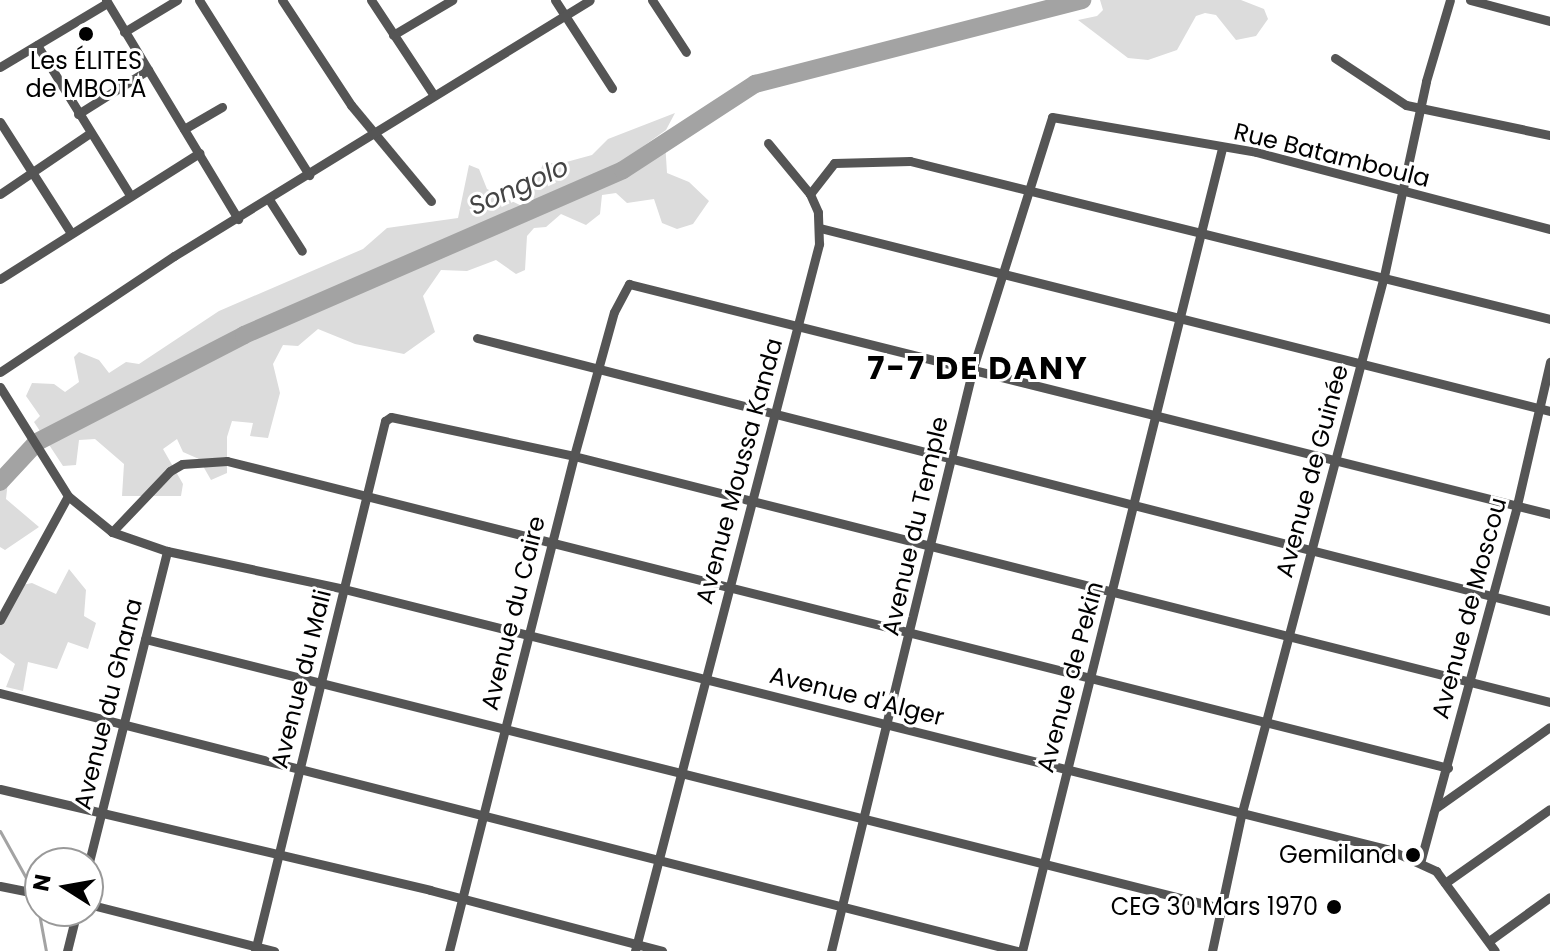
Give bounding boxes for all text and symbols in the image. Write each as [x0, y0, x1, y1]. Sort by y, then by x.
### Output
marker: Les ÉLITES de MBOTA [77, 25, 95, 43]
place label: Les ÉLITES de MBOTA [26, 47, 146, 103]
street label: Rue Batamboula [1231, 117, 1433, 193]
water label: Songolo [464, 151, 574, 223]
street label: Avenue Moussa Kanda [690, 335, 788, 607]
district label: 7-7 DE DANY [867, 349, 1089, 387]
street label: Avenue de Guinée [1270, 361, 1354, 581]
street label: Avenue du Temple [876, 414, 954, 638]
street label: Avenue de Moscou [1426, 494, 1512, 722]
street label: Avenue du Caire [475, 513, 551, 713]
street label: Avenue de Pekin [1031, 578, 1109, 776]
street label: Avenue du Mali [265, 587, 337, 771]
street label: Avenue du Ghana [68, 596, 148, 812]
street label: Avenue d'Alger [767, 660, 947, 732]
place label: Gemiland [1279, 841, 1397, 869]
marker: Gemiland [1404, 846, 1422, 864]
north arrow [24, 847, 104, 927]
text: N [25, 872, 59, 894]
place label: CEG 30 Mars 1970 [1111, 893, 1318, 921]
marker: CEG 30 Mars 1970 [1325, 898, 1343, 916]

